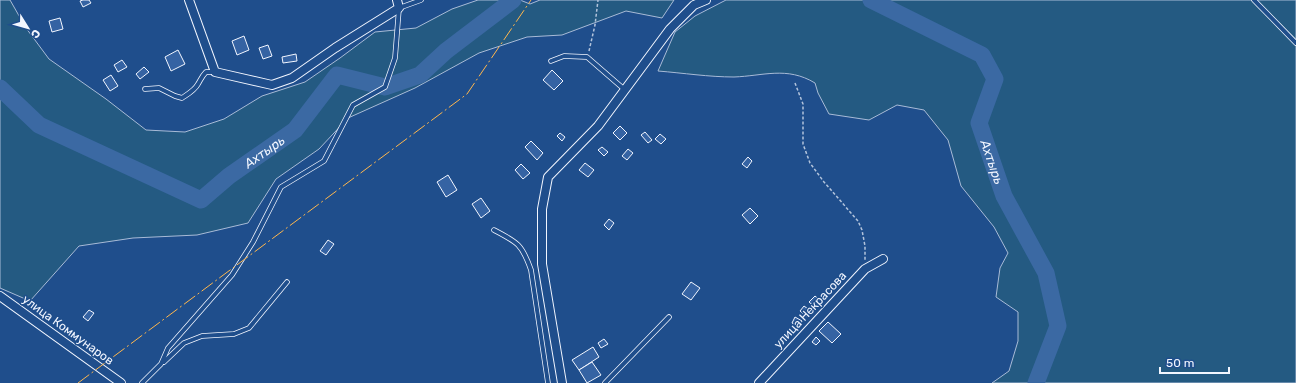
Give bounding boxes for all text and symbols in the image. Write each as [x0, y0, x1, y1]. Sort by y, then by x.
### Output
north arrow [8, 8, 48, 48]
text: С [28, 27, 43, 41]
water label: Ахтырь [241, 132, 288, 172]
water label: Ахтырь [977, 137, 1006, 187]
street label: улица Некрасова [771, 269, 849, 351]
street label: улица Коммунаров [20, 292, 117, 368]
scale bar [1160, 349, 1229, 375]
text: 50 m [1166, 356, 1194, 370]

